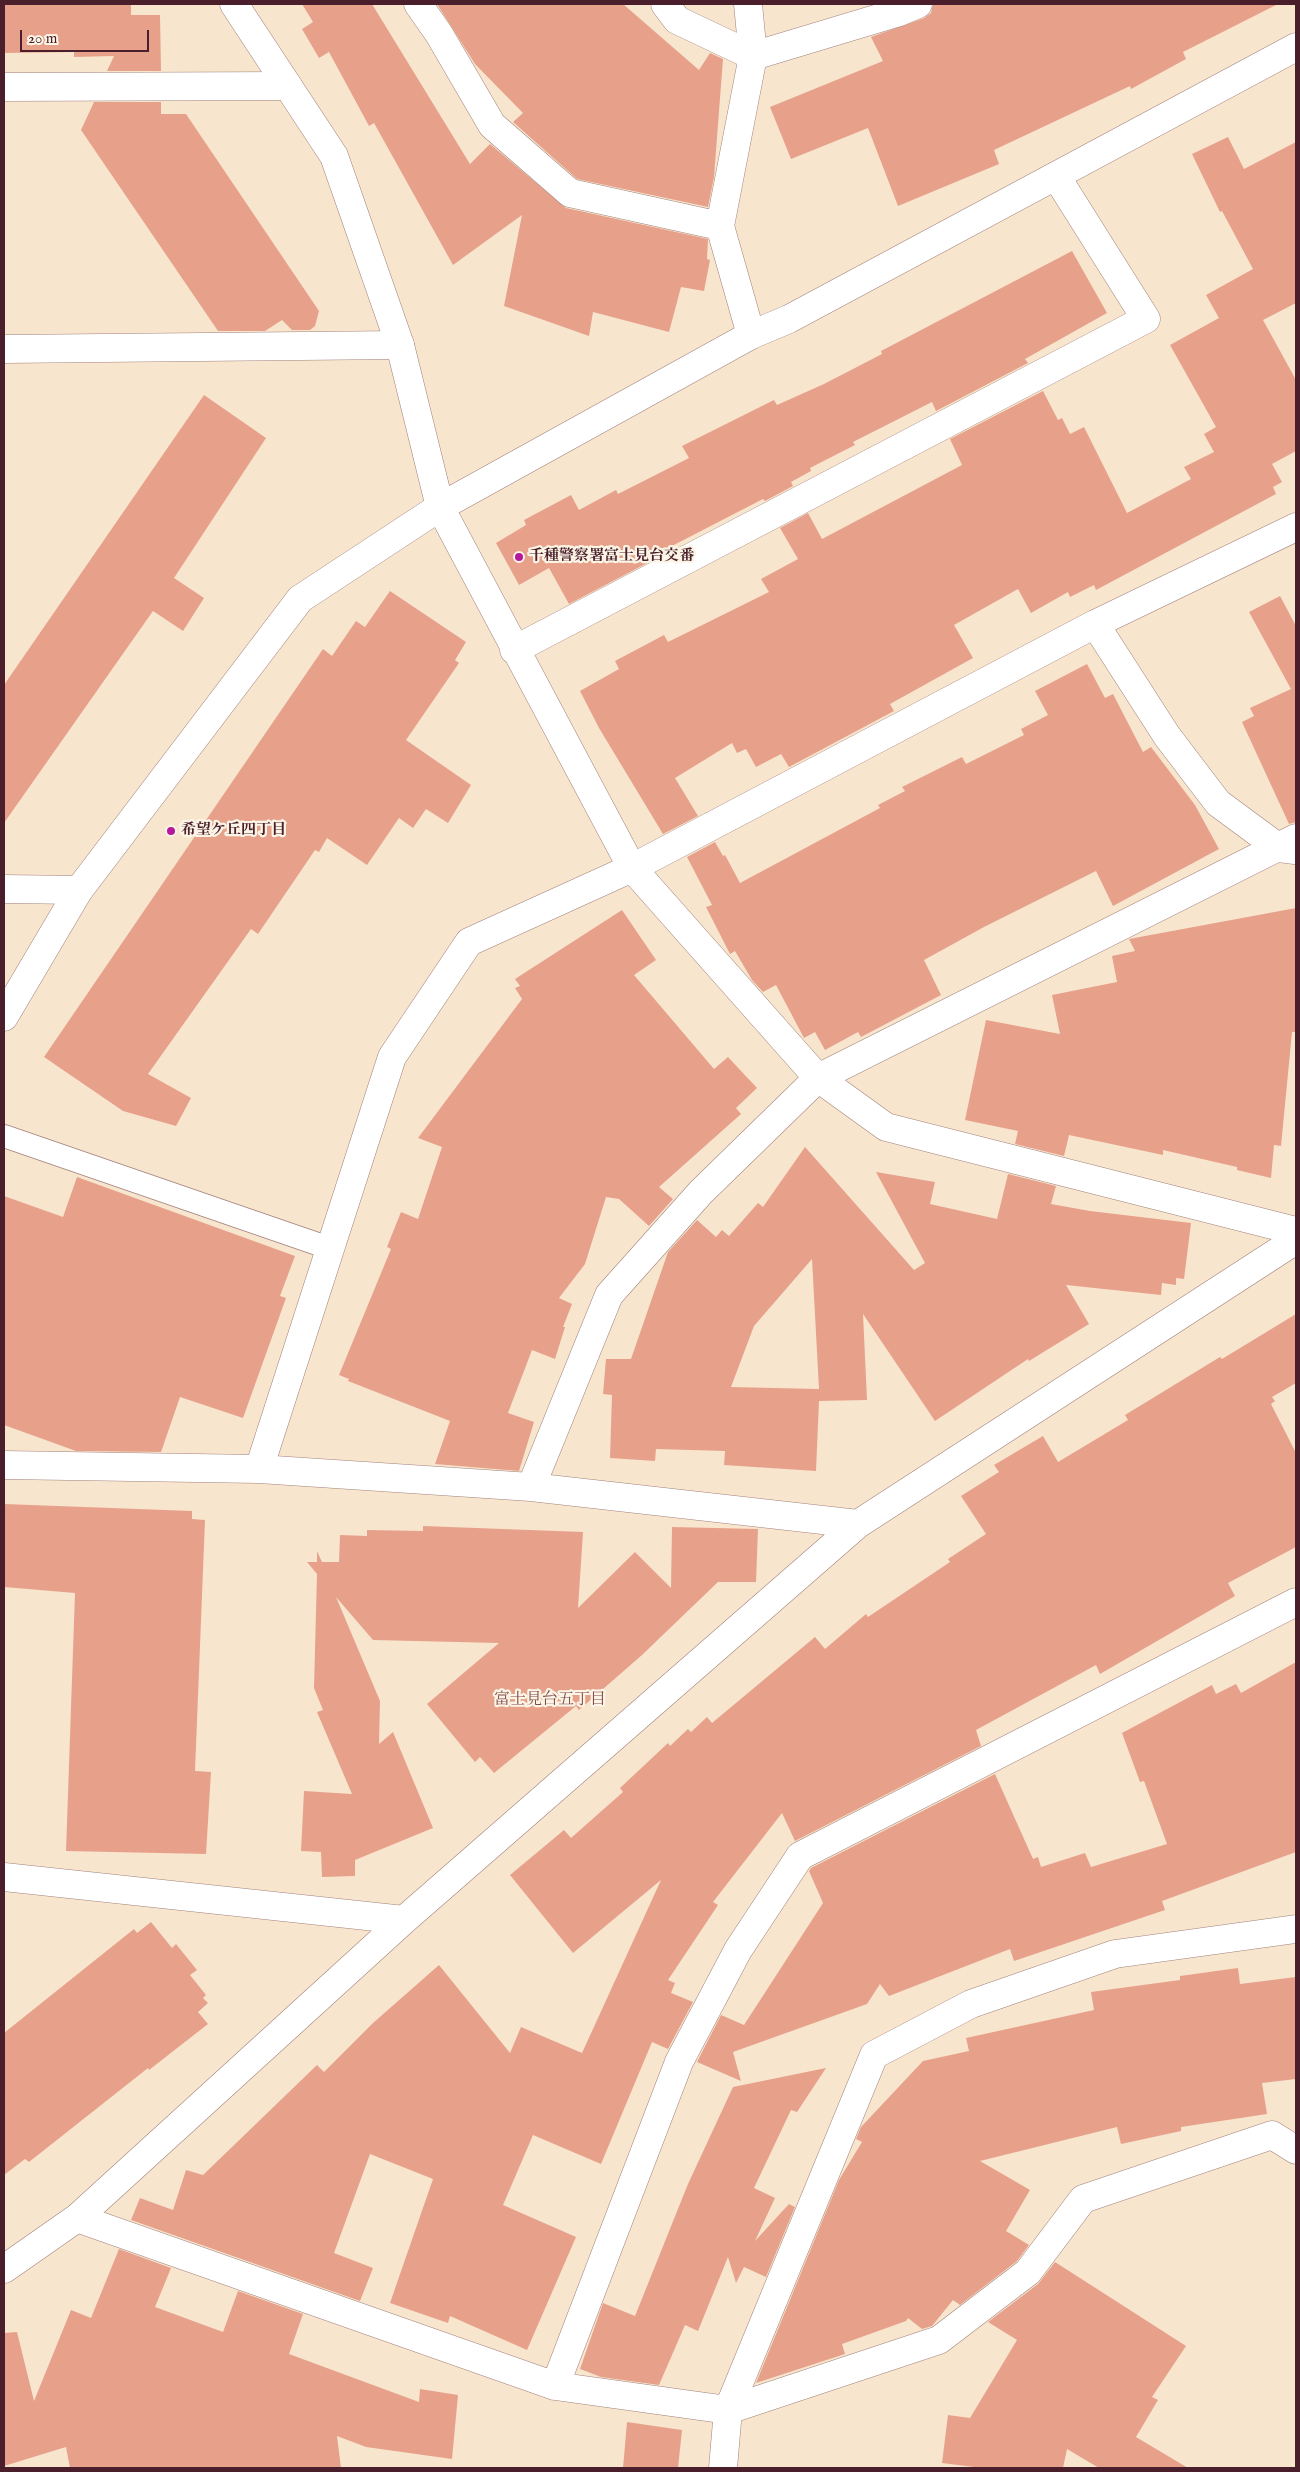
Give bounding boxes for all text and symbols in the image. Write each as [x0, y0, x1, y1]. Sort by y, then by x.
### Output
scale bar [22, 20, 151, 52]
text: 20 m [28, 29, 57, 48]
place label: 千種警察署富士見台交番 [529, 548, 694, 566]
marker: 千種警察署富士見台交番 [513, 551, 525, 563]
place label: 希望ケ丘四丁目 [181, 822, 286, 840]
marker: 希望ケ丘四丁目 [165, 825, 177, 837]
district label: 富士見台五丁目 [494, 1691, 606, 1711]

